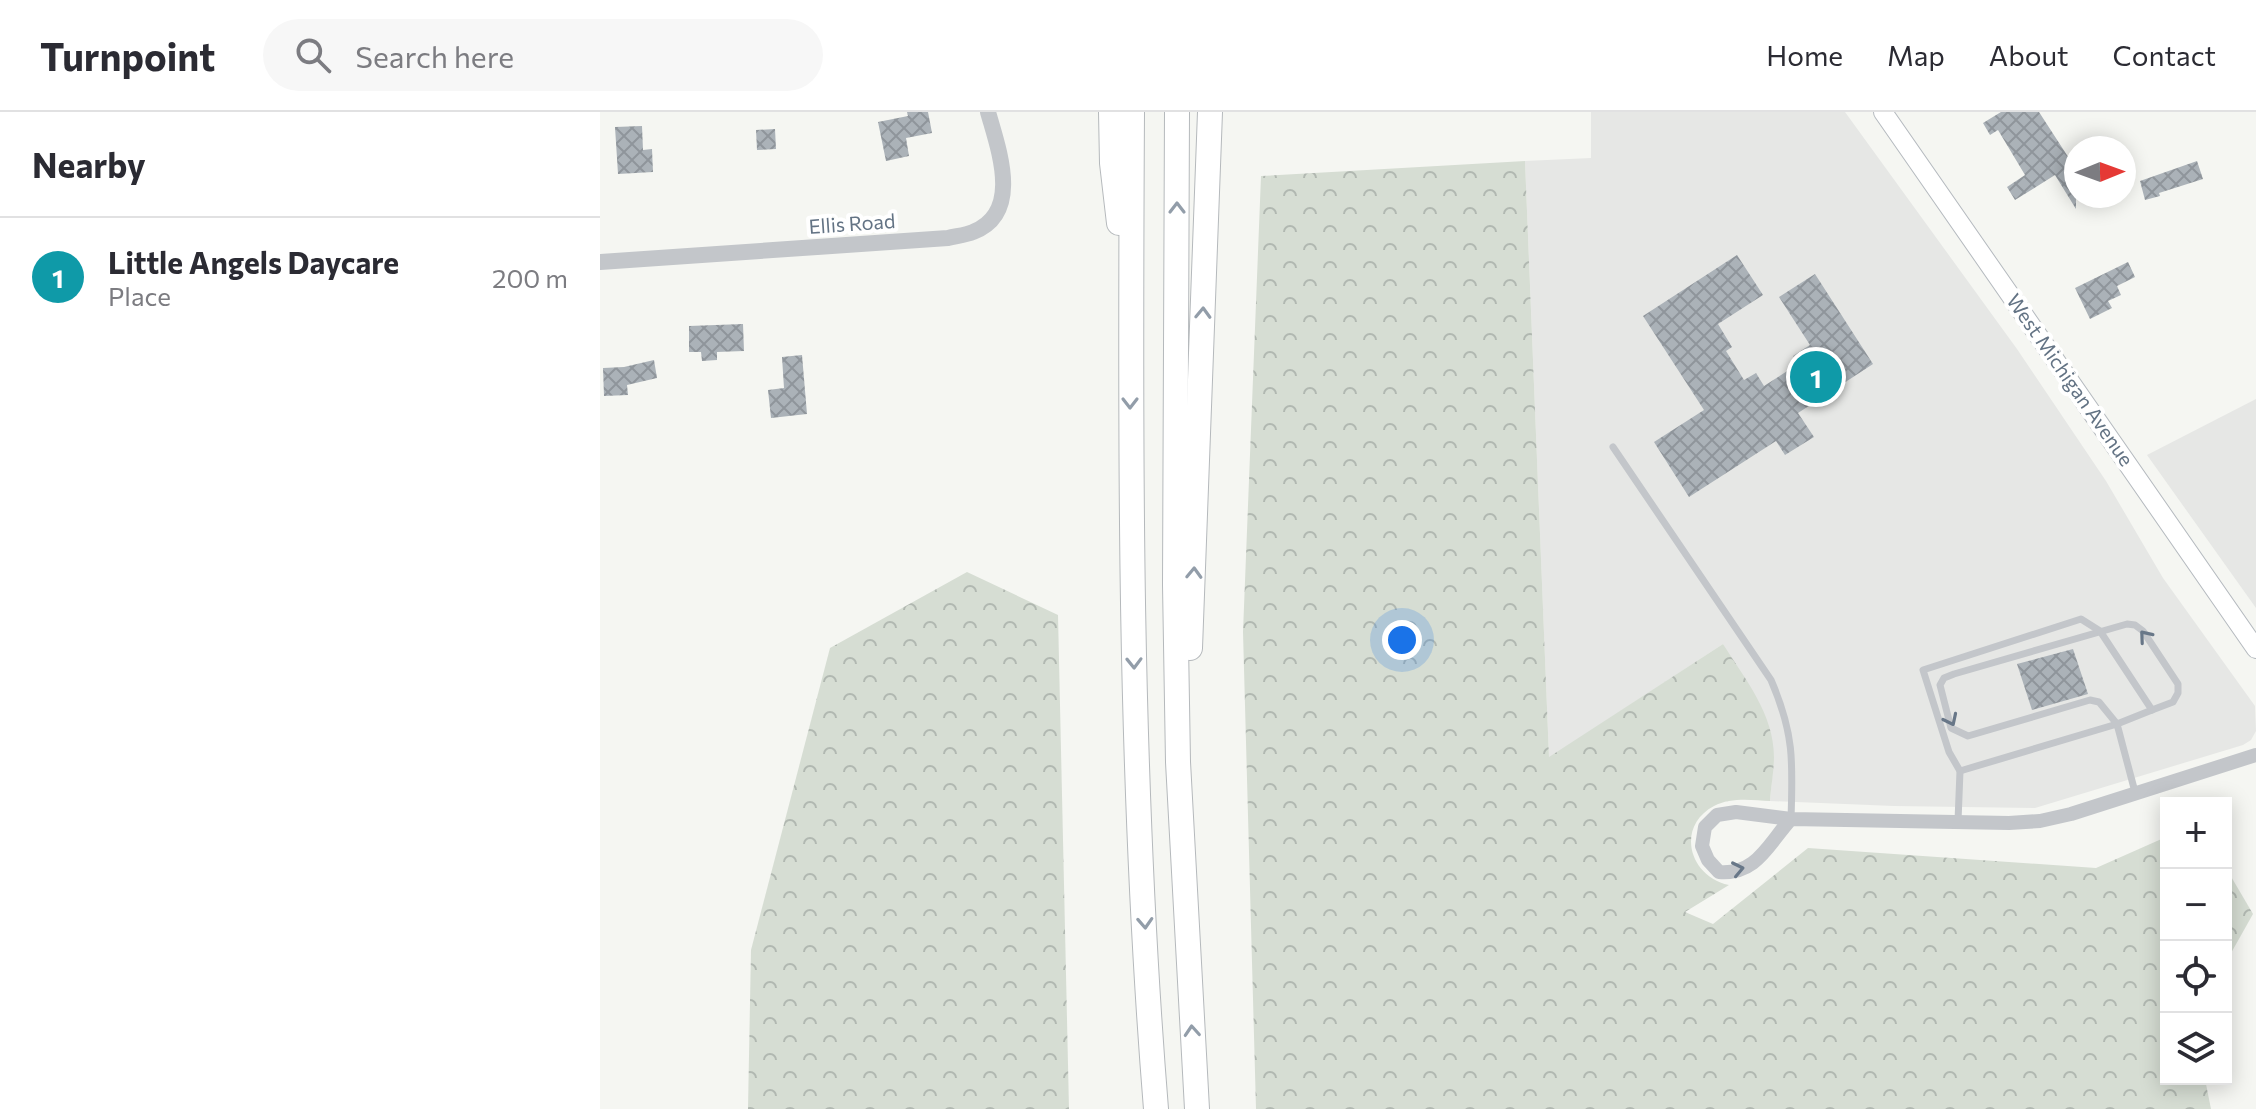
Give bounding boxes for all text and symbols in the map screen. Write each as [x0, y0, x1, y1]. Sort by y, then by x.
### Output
search box [263, 19, 823, 91]
text: Turnpoint [40, 32, 215, 79]
icon: search [291, 33, 335, 77]
text: Search here [355, 37, 514, 74]
text: Home [1766, 38, 1843, 72]
text: Map [1887, 38, 1945, 72]
text: About [1989, 38, 2069, 72]
text: Contact [2113, 38, 2216, 72]
north arrow [2064, 136, 2136, 208]
text: Nearby [32, 143, 146, 185]
one-way arrow [1168, 201, 1186, 214]
street label: Ellis Road [808, 208, 896, 238]
text: Little Angels Daycare [108, 243, 399, 280]
text: 1 [52, 262, 64, 293]
text: 200 m [492, 262, 568, 293]
text: Place [108, 280, 171, 311]
street label: West Michigan Avenue [2002, 289, 2139, 470]
one-way arrow [1195, 306, 1212, 319]
pin: 1 [1790, 347, 1842, 407]
one-way arrow [1121, 397, 1139, 410]
one-way arrow [1185, 566, 1202, 579]
your location [1382, 620, 1422, 660]
one-way arrow [2140, 631, 2155, 645]
one-way arrow [1125, 657, 1143, 670]
one-way arrow [1941, 712, 1957, 726]
map controls [2160, 797, 2232, 1085]
button: + [2160, 797, 2232, 869]
one-way arrow [1730, 861, 1744, 878]
button: − [2160, 869, 2232, 941]
one-way arrow [1136, 917, 1153, 930]
button: locate [2160, 941, 2232, 1013]
button: layers [2160, 1013, 2232, 1085]
one-way arrow [1184, 1024, 1201, 1037]

